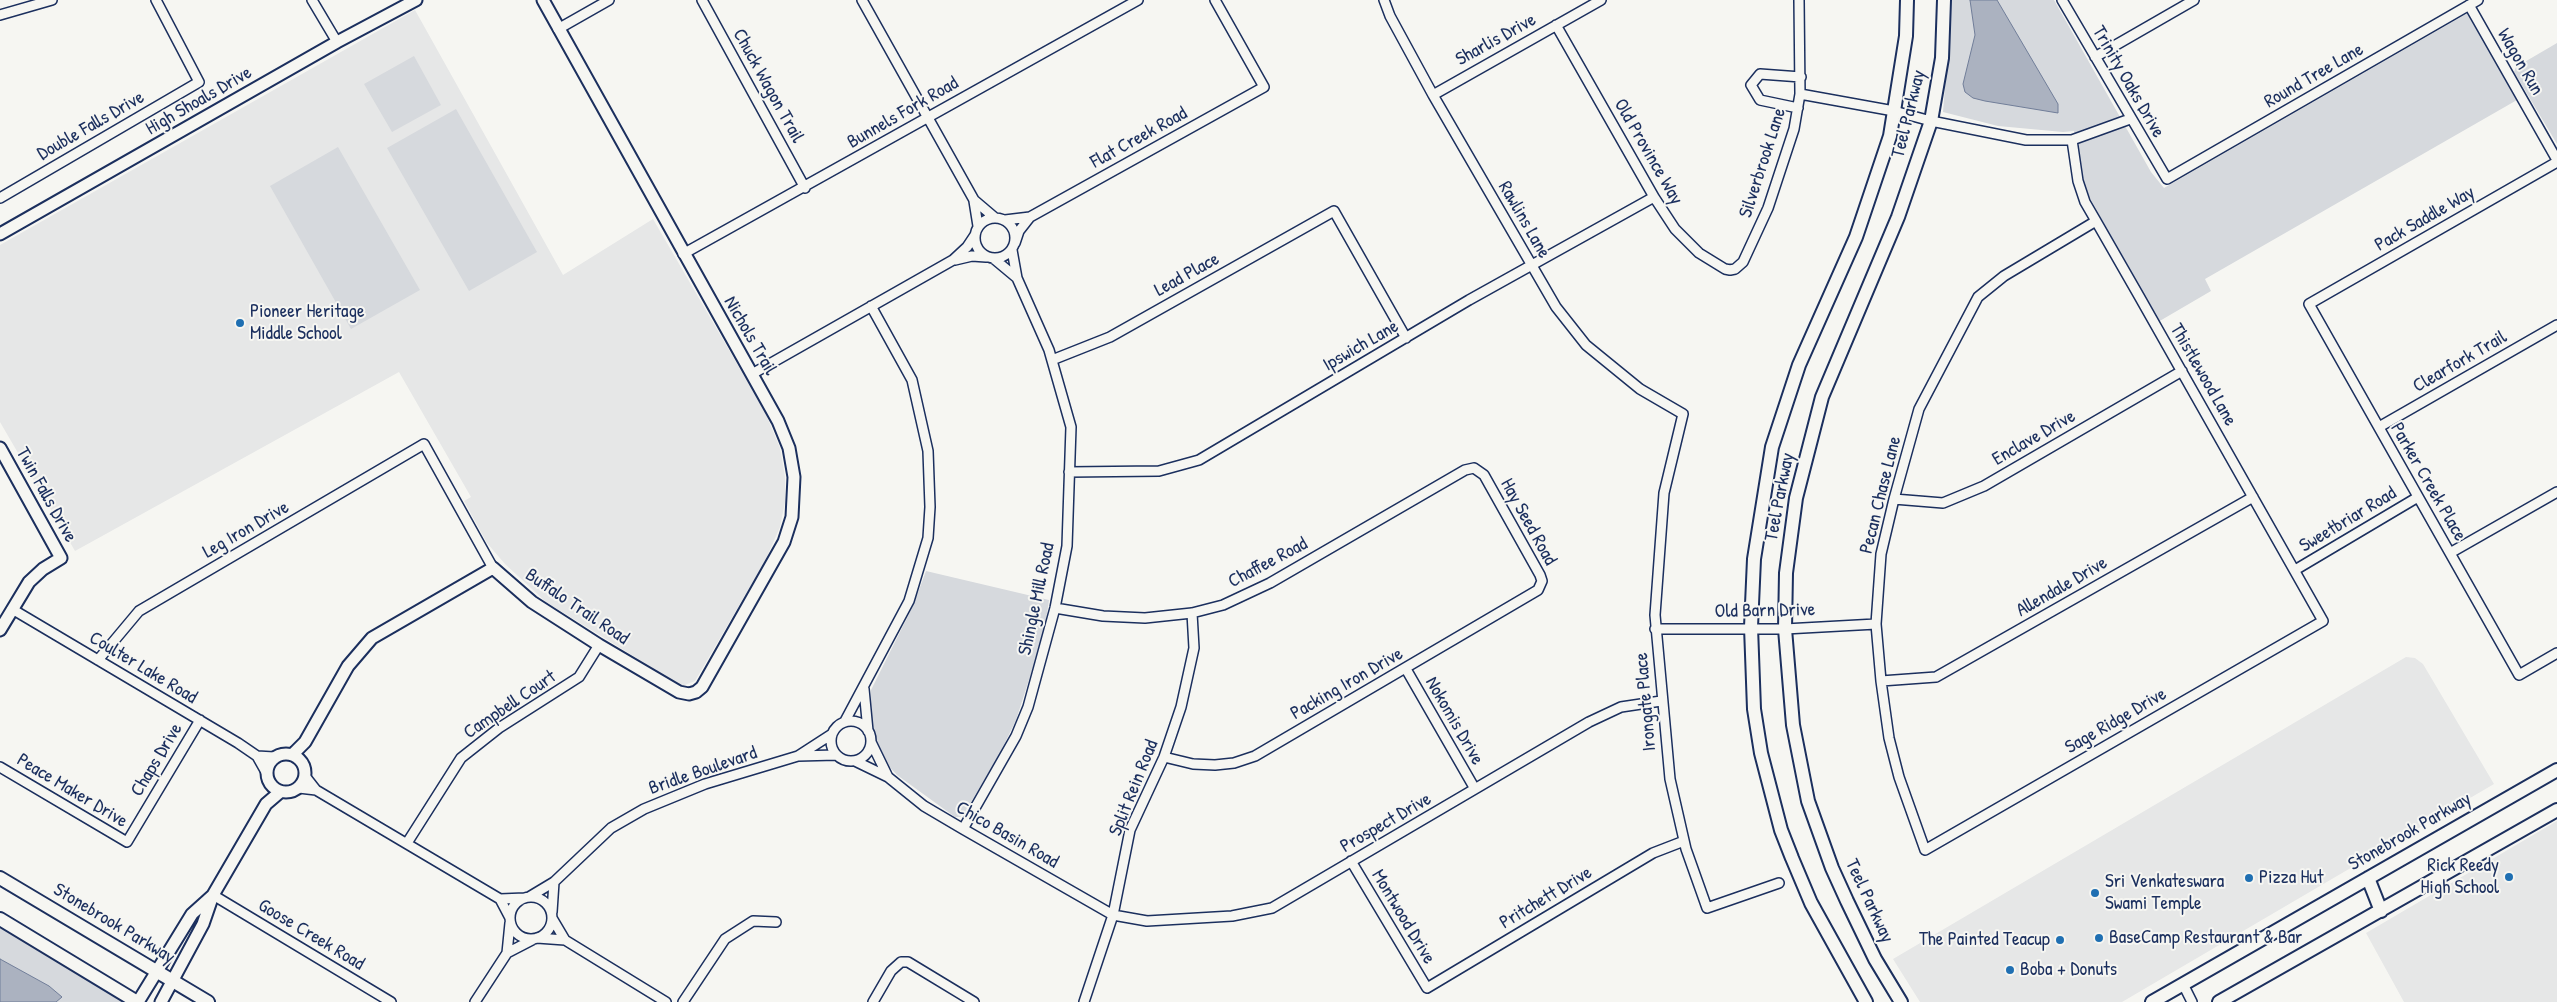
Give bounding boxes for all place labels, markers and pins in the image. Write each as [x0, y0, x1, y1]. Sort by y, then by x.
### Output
place label: Pioneer Heritage Middle School [250, 301, 364, 345]
marker: Pioneer Heritage Middle School [234, 317, 246, 329]
place label: Rick Reedy High School [2421, 855, 2499, 899]
place label: Pizza Hut [2259, 867, 2324, 889]
place label: Sri Venkateswara Swami Temple [2105, 871, 2224, 915]
marker: Rick Reedy High School [2503, 871, 2515, 883]
marker: Pizza Hut [2243, 872, 2255, 884]
marker: Sri Venkateswara Swami Temple [2089, 887, 2101, 899]
place label: BaseCamp Restaurant & Bar [2109, 927, 2302, 949]
place label: The Painted Teacup [1919, 929, 2050, 951]
marker: BaseCamp Restaurant & Bar [2093, 932, 2105, 944]
marker: The Painted Teacup [2054, 934, 2066, 946]
place label: Boba + Donuts [2020, 959, 2117, 981]
marker: Boba + Donuts [2004, 964, 2016, 976]

